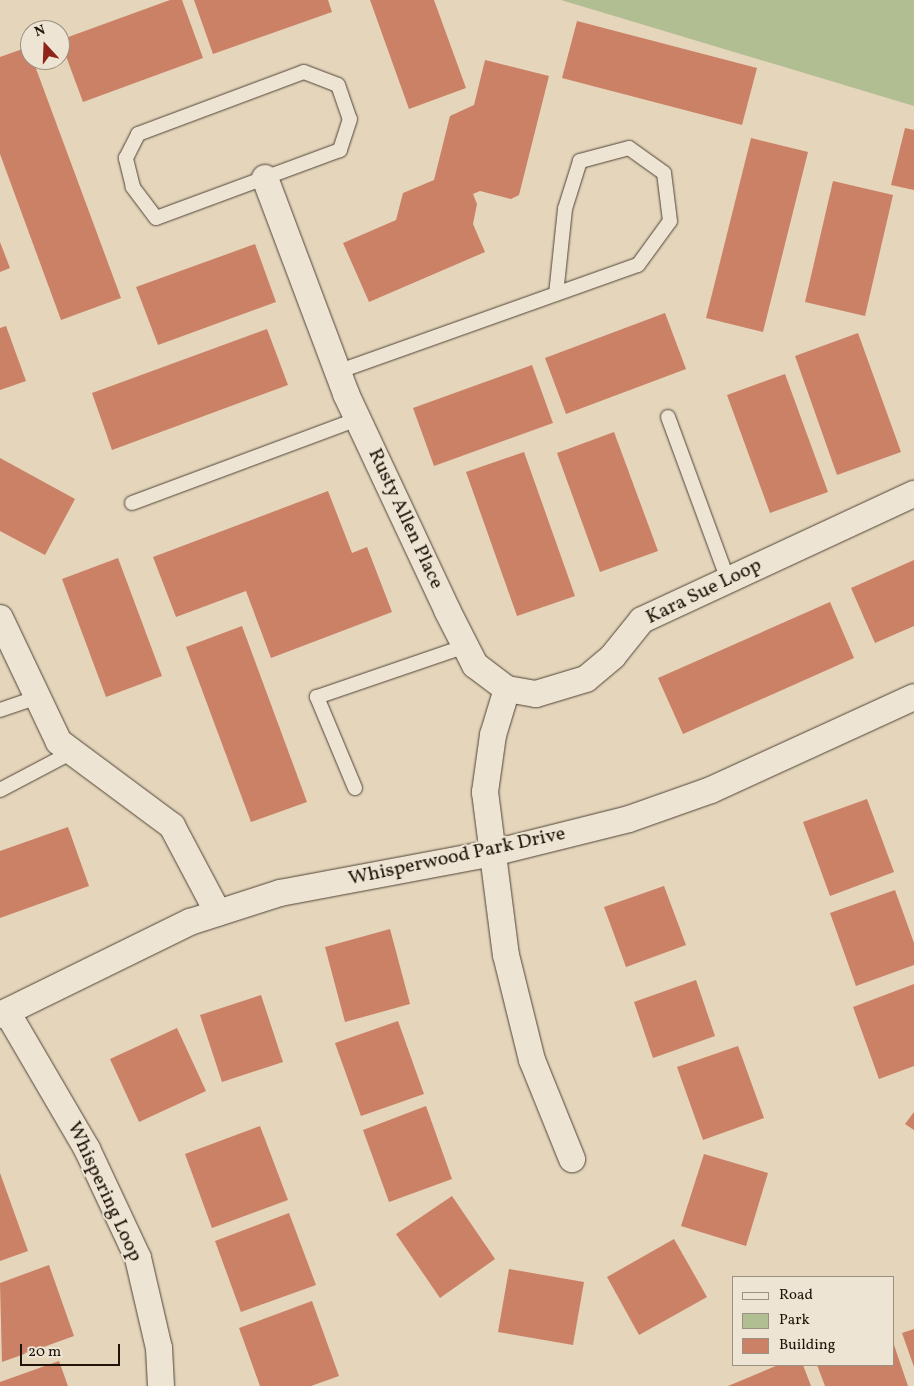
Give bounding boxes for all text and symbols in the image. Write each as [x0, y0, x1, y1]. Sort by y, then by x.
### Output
north arrow [20, 20, 70, 70]
text: N [32, 21, 48, 42]
street label: Rusty Allen Place [362, 445, 448, 593]
street label: Kara Sue Loop [642, 554, 766, 630]
street label: Whisperwood Park Drive [346, 822, 568, 892]
street label: Whispering Loop [61, 1118, 147, 1266]
legend [732, 1276, 894, 1366]
text: Road [779, 1285, 813, 1306]
text: Park [779, 1310, 810, 1331]
scale bar [22, 1334, 122, 1366]
text: Building [779, 1335, 835, 1356]
text: 20 m [28, 1342, 61, 1363]

